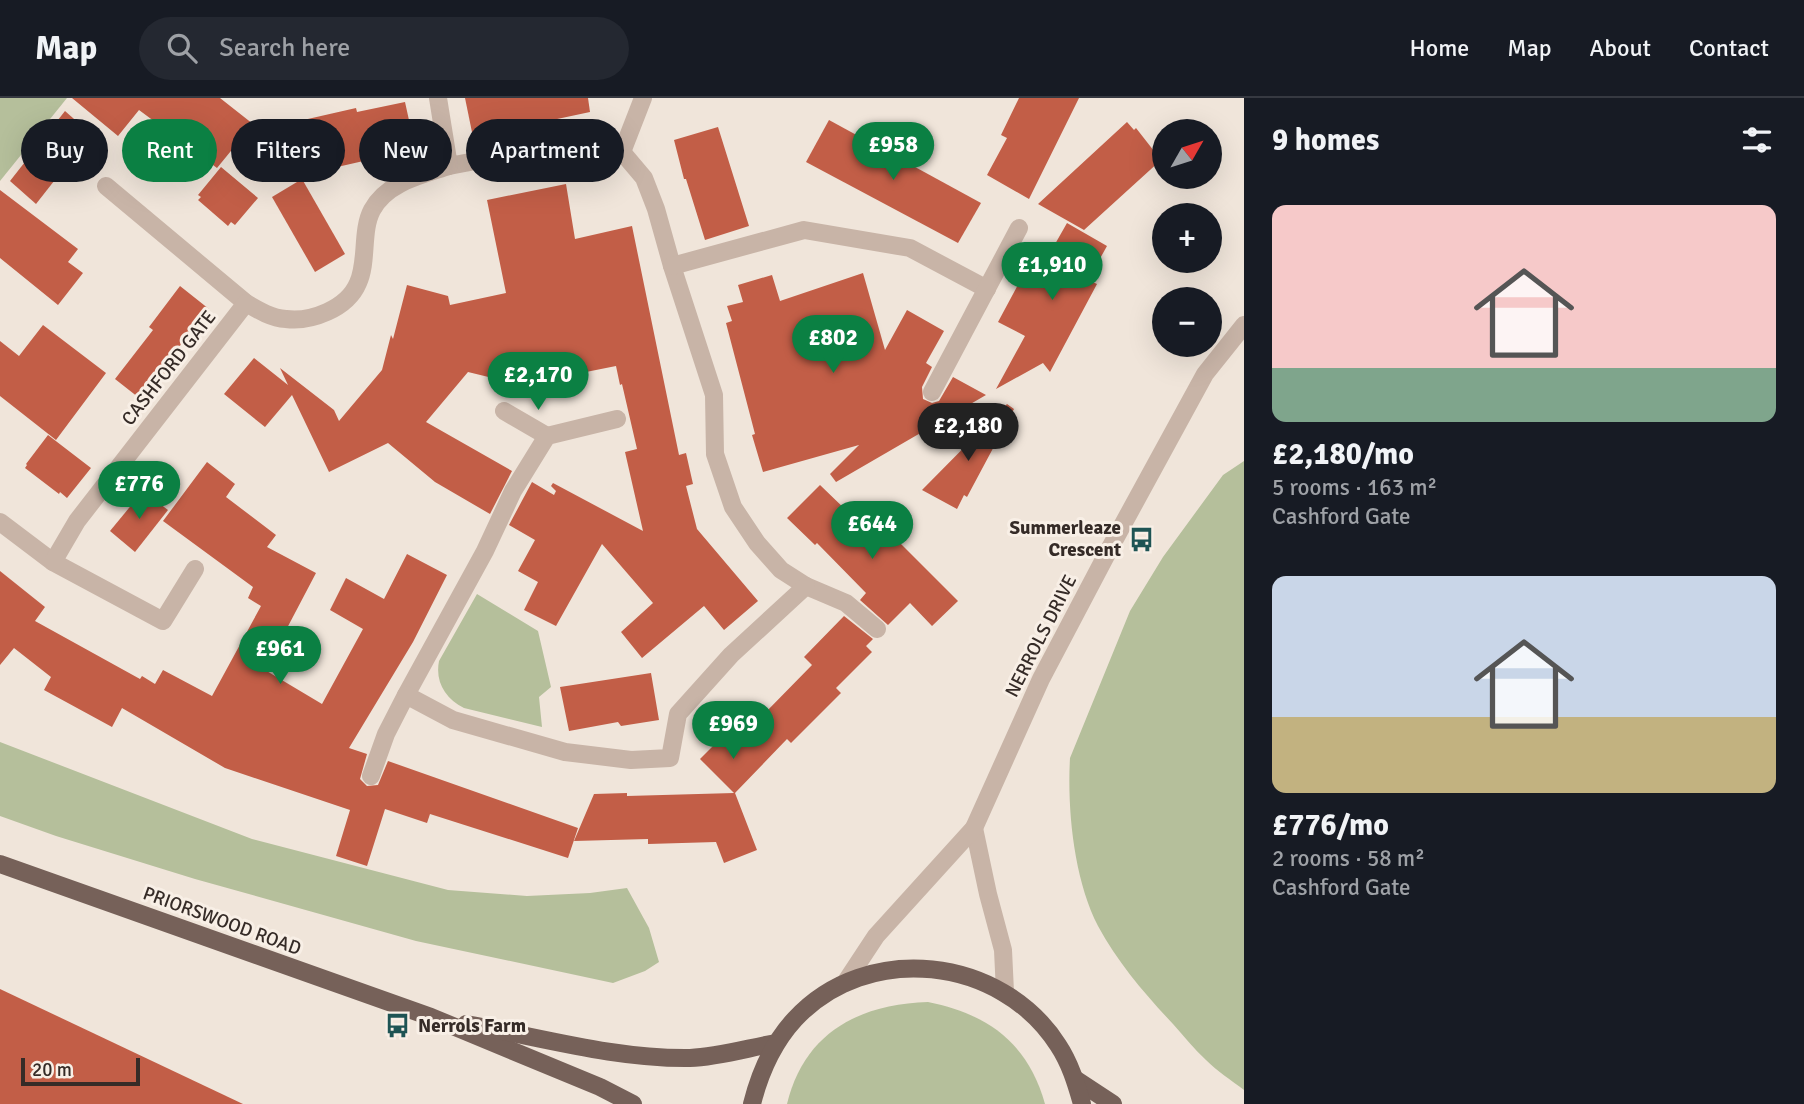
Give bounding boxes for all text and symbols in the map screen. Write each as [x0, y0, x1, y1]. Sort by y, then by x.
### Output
search box [139, 17, 629, 80]
text: Map [35, 28, 97, 69]
icon: search [163, 29, 201, 67]
text: Search here [219, 32, 350, 64]
text: Home [1409, 33, 1469, 63]
text: Map [1507, 33, 1552, 63]
text: About [1590, 33, 1651, 63]
text: Contact [1689, 33, 1769, 63]
chip: Buy [21, 119, 108, 182]
chip: Rent [122, 119, 217, 182]
chip: Filters [231, 119, 345, 182]
chip: New [359, 119, 452, 182]
chip: Apartment [466, 119, 624, 182]
north arrow [1152, 119, 1222, 189]
map controls [1152, 119, 1222, 357]
icon: filters [1738, 121, 1776, 159]
pin: £958 [852, 122, 934, 182]
text: 9 homes [1272, 122, 1379, 159]
text: £958 [868, 130, 918, 159]
button: + [1152, 203, 1222, 273]
pin: £1,910 [995, 242, 1109, 302]
text: £1,910 [1018, 250, 1086, 279]
icon: home [1461, 250, 1587, 376]
button: − [1152, 287, 1222, 357]
street label: CASHFORD GATE [117, 306, 221, 430]
pin: £802 [792, 316, 874, 375]
text: £802 [808, 323, 858, 352]
pin: £2,170 [481, 352, 595, 412]
text: £2,170 [504, 360, 572, 389]
pin: £2,180 [911, 404, 1025, 463]
text: £2,180 [934, 411, 1002, 440]
text: £2,180/mo [1272, 436, 1414, 473]
pin: £776 [98, 462, 180, 521]
text: £776 [114, 469, 164, 498]
text: 5 rooms · 163 m² [1272, 473, 1437, 502]
pin: £644 [831, 502, 913, 561]
text: Cashford Gate [1272, 502, 1410, 531]
text: £644 [847, 509, 897, 538]
place label: Summerleaze Crescent [1010, 516, 1121, 562]
bus stop icon: Summerleaze Crescent [1127, 525, 1155, 553]
street label: NERROLS DRIVE [1000, 571, 1082, 701]
icon: home [1461, 621, 1587, 747]
pin: £961 [239, 626, 321, 686]
text: £961 [255, 634, 305, 663]
pin: £969 [692, 702, 774, 761]
text: £969 [708, 709, 758, 738]
text: £776/mo [1272, 807, 1389, 844]
text: 2 rooms · 58 m² [1272, 844, 1425, 873]
text: Cashford Gate [1272, 873, 1410, 902]
street label: PRIORSWOOD ROAD [140, 881, 304, 961]
bus stop icon: Nerrols Farm [384, 1012, 412, 1040]
place label: Nerrols Farm [418, 1014, 526, 1038]
scale bar [21, 1055, 140, 1087]
text: 20 m [32, 1058, 72, 1082]

